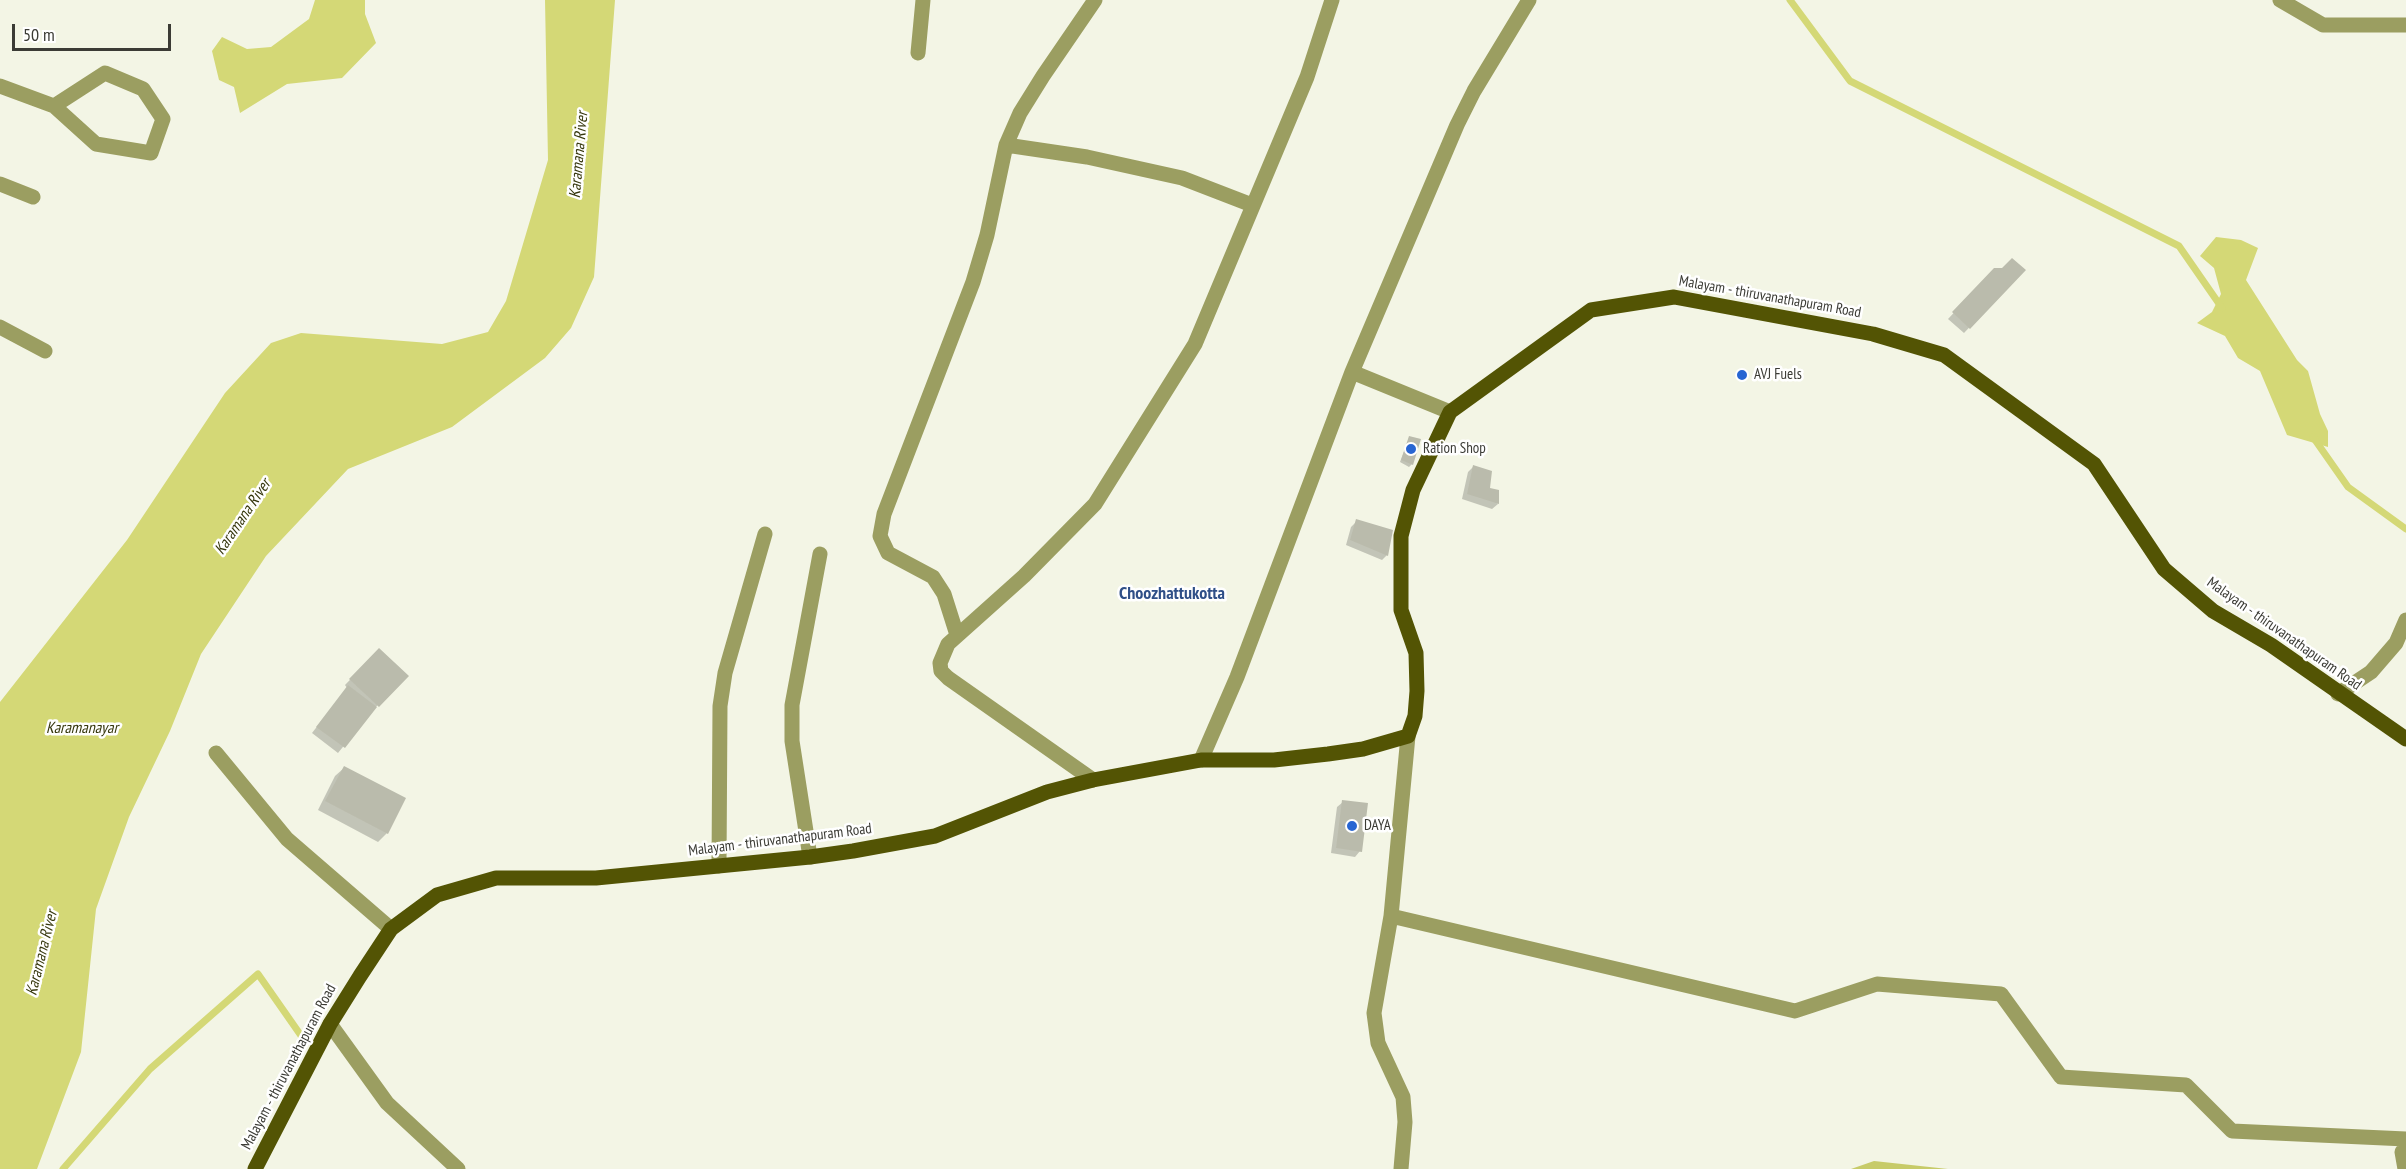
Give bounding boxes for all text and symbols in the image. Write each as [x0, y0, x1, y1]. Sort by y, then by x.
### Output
scale bar [15, 12, 174, 50]
text: 50 m [23, 23, 55, 46]
water label: Karamana River [566, 111, 592, 199]
street label: Malayam - thiruvanathapuram Road [1678, 272, 1862, 322]
place label: AVJ Fuels [1754, 366, 1802, 384]
marker: AVJ Fuels [1735, 368, 1749, 382]
place label: Ration Shop [1423, 440, 1486, 458]
marker: Ration Shop [1404, 442, 1418, 456]
water label: Karamana River [211, 476, 275, 558]
street label: Malayam - thiruvanathapuram Road [2203, 574, 2365, 694]
district label: Choozhattukotta [1119, 583, 1225, 605]
water label: Karamanayar [46, 718, 118, 738]
place label: DAYA [1364, 817, 1391, 835]
marker: DAYA [1345, 819, 1359, 833]
street label: Malayam - thiruvanathapuram Road [687, 820, 873, 860]
water label: Karamana River [22, 909, 62, 997]
street label: Malayam - thiruvanathapuram Road [238, 981, 340, 1153]

